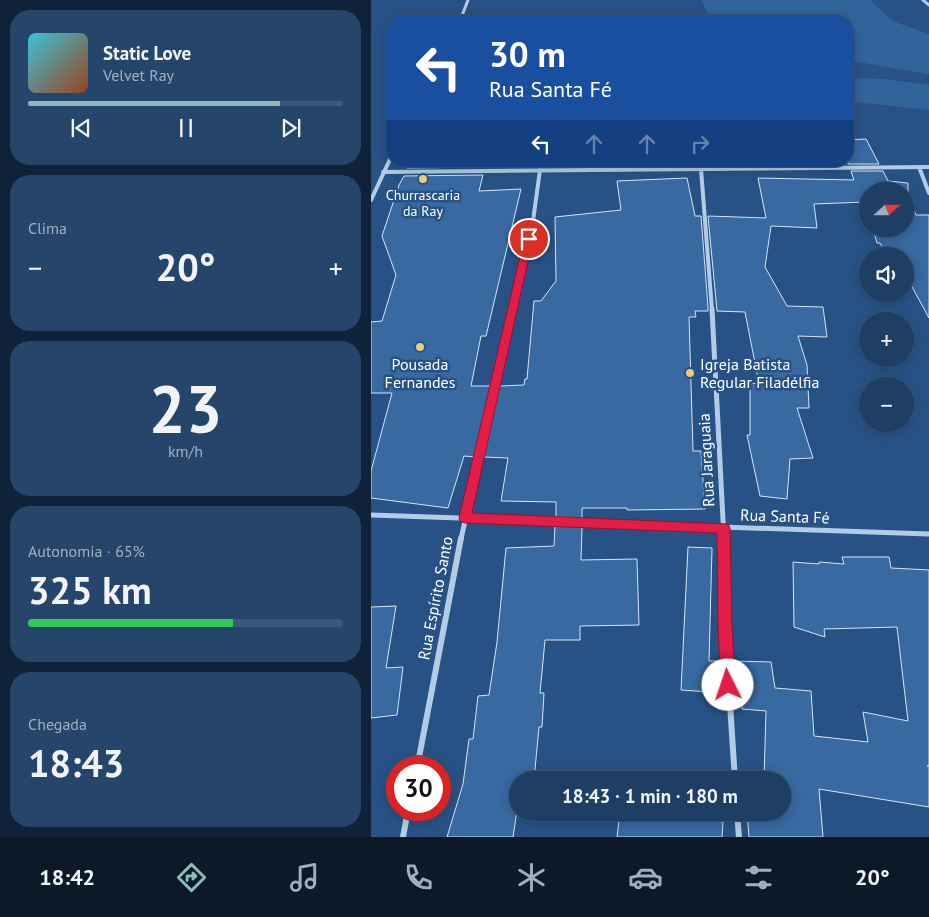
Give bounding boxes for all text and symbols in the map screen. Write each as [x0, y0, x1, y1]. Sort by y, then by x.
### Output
text: 30 m [489, 31, 566, 77]
icon: left [406, 35, 471, 100]
text: Static Love [103, 41, 191, 65]
text: Velvet Ray [103, 65, 174, 85]
text: Rua Santa Fé [489, 75, 612, 103]
icon: previous [67, 114, 95, 142]
icon: pause [172, 114, 200, 142]
icon: next [277, 114, 305, 142]
icon: left [527, 130, 555, 158]
icon: ahead [580, 130, 608, 158]
icon: ahead [633, 130, 661, 158]
icon: right [686, 130, 714, 158]
marker: Churrascaria da Ray [417, 173, 429, 185]
north arrow [859, 182, 913, 238]
map controls [859, 182, 914, 432]
place label: Churrascaria da Ray [386, 186, 460, 220]
text: Clima [28, 218, 67, 238]
pin [508, 218, 550, 260]
icon: arrive [515, 225, 543, 253]
text: 20° [156, 242, 215, 291]
button: sound [859, 247, 914, 302]
text: − [28, 249, 42, 286]
text: + [329, 249, 343, 286]
button: + [859, 312, 914, 367]
marker: Pousada Fernandes [414, 341, 426, 353]
place label: Pousada Fernandes [385, 354, 456, 392]
place label: Igreja Batista Regular Filadélfia [700, 354, 819, 392]
text: 23 [149, 366, 222, 450]
marker: Igreja Batista Regular Filadélfia [684, 367, 696, 379]
button: − [859, 377, 914, 432]
street label: Rua Jaraguaia [694, 413, 718, 507]
text: km/h [168, 441, 203, 461]
street label: Rua Santa Fé [740, 504, 830, 528]
street label: Rua Espírito Santo [413, 535, 457, 661]
text: Autonomia · 65% [28, 541, 145, 561]
text: 325 km [28, 565, 152, 614]
position arrow [701, 658, 753, 710]
text: Chegada [28, 714, 87, 734]
text: 18:43 [28, 738, 124, 787]
speed limit sign: 30 [386, 756, 451, 821]
text: 18:43 · 1 min · 180 m [562, 784, 738, 808]
icon: directions [174, 860, 209, 895]
icon: music [287, 860, 322, 895]
icon: phone [401, 860, 436, 895]
icon: climate [514, 860, 549, 895]
icon: car [628, 860, 663, 895]
icon: filters [741, 860, 776, 895]
text: 18:42 [39, 863, 95, 891]
text: 20° [855, 863, 890, 891]

